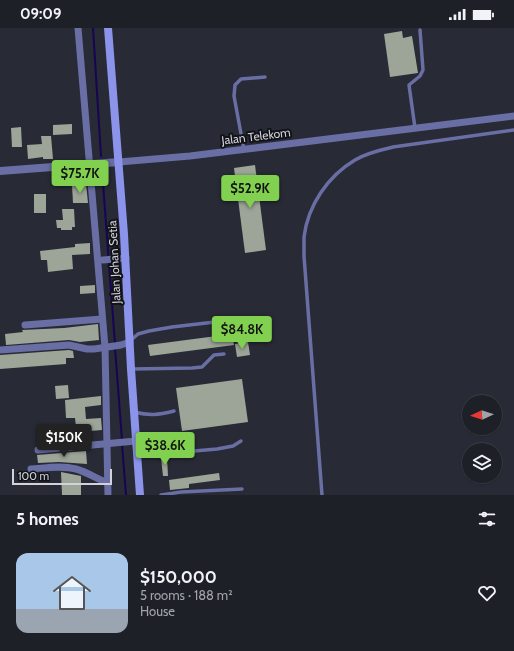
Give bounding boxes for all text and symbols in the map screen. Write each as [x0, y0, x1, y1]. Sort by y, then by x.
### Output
text: 09:09 [20, 5, 61, 23]
street label: Jalan Telekom [220, 124, 291, 148]
pin: $75.7K [47, 160, 113, 194]
text: $75.7K [61, 165, 99, 181]
pin: $52.9K [217, 175, 283, 209]
text: $52.9K [230, 180, 270, 196]
street label: Jalan Johan Setia [104, 220, 124, 305]
pin: $84.8K [209, 316, 275, 350]
text: $84.8K [221, 321, 263, 337]
north arrow [462, 395, 502, 435]
map controls [462, 395, 502, 483]
pin: $150K [36, 424, 92, 458]
text: $150K [46, 429, 82, 445]
pin: $38.6K [132, 432, 198, 466]
text: $38.6K [145, 437, 185, 453]
button: layers [462, 443, 502, 483]
scale bar [12, 467, 112, 486]
text: 100 m [18, 469, 49, 483]
icon: filters [476, 508, 498, 530]
text: 5 homes [16, 509, 79, 529]
text: $150,000 [140, 567, 217, 587]
icon: home [48, 569, 96, 617]
icon: heart [476, 582, 498, 604]
text: 5 rooms · 188 m² [140, 587, 233, 603]
text: House [140, 603, 175, 619]

